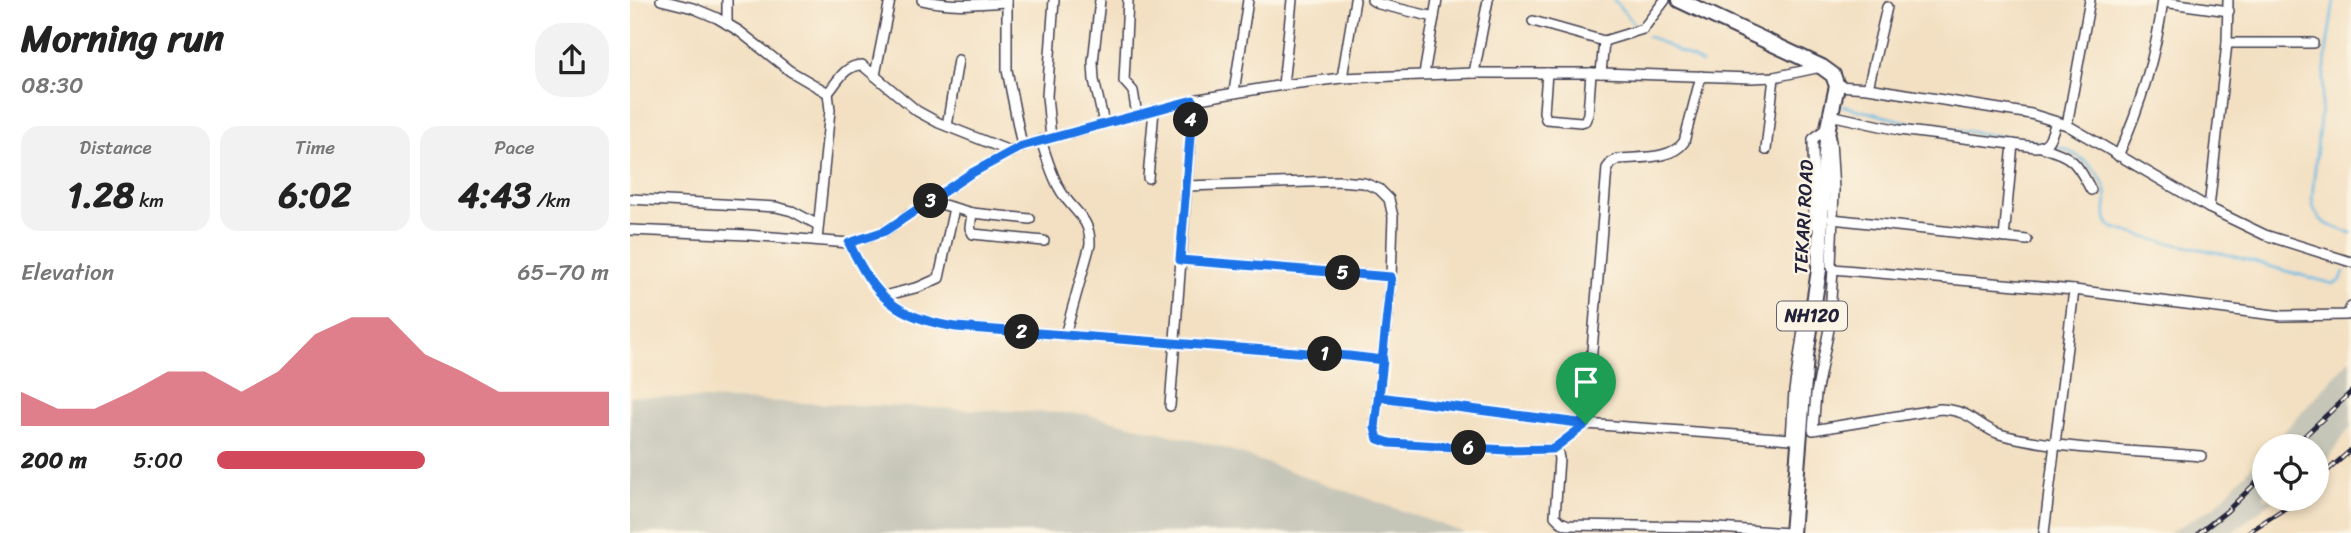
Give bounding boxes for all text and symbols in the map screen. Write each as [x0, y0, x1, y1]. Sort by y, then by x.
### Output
text: Morning run [21, 5, 224, 72]
button: share [535, 23, 609, 97]
text: 08:30 [21, 65, 84, 106]
pin: 4 [1174, 102, 1208, 138]
text: 4 [1185, 103, 1196, 136]
text: Distance [80, 131, 152, 164]
text: Time [295, 131, 335, 164]
text: Pace [494, 131, 534, 164]
street label: TEKARI ROAD [1784, 158, 1823, 275]
text: 1.28 [67, 164, 134, 226]
text: 6:02 [279, 164, 351, 226]
text: 4:43 [458, 164, 532, 226]
text: km [134, 184, 164, 217]
text: /km [532, 184, 571, 217]
pin: 3 [914, 184, 948, 218]
text: 3 [925, 184, 936, 217]
text: Elevation [21, 252, 114, 293]
text: 65–70 m [518, 252, 609, 293]
pin: 5 [1326, 256, 1360, 290]
text: 5 [1337, 256, 1348, 289]
road number: NH120 [1777, 302, 1847, 330]
pin: 2 [1004, 314, 1040, 350]
text: 2 [1016, 315, 1027, 348]
pin: 1 [1308, 336, 1342, 372]
text: 1 [1320, 337, 1329, 370]
pin [1556, 352, 1616, 424]
icon: arrive [1567, 363, 1605, 401]
pin: 6 [1452, 430, 1486, 466]
text: 6 [1463, 431, 1474, 464]
map controls [2252, 434, 2329, 511]
button: locate [2252, 434, 2329, 511]
text: 200 m [21, 440, 87, 481]
text: 5:00 [133, 440, 183, 481]

